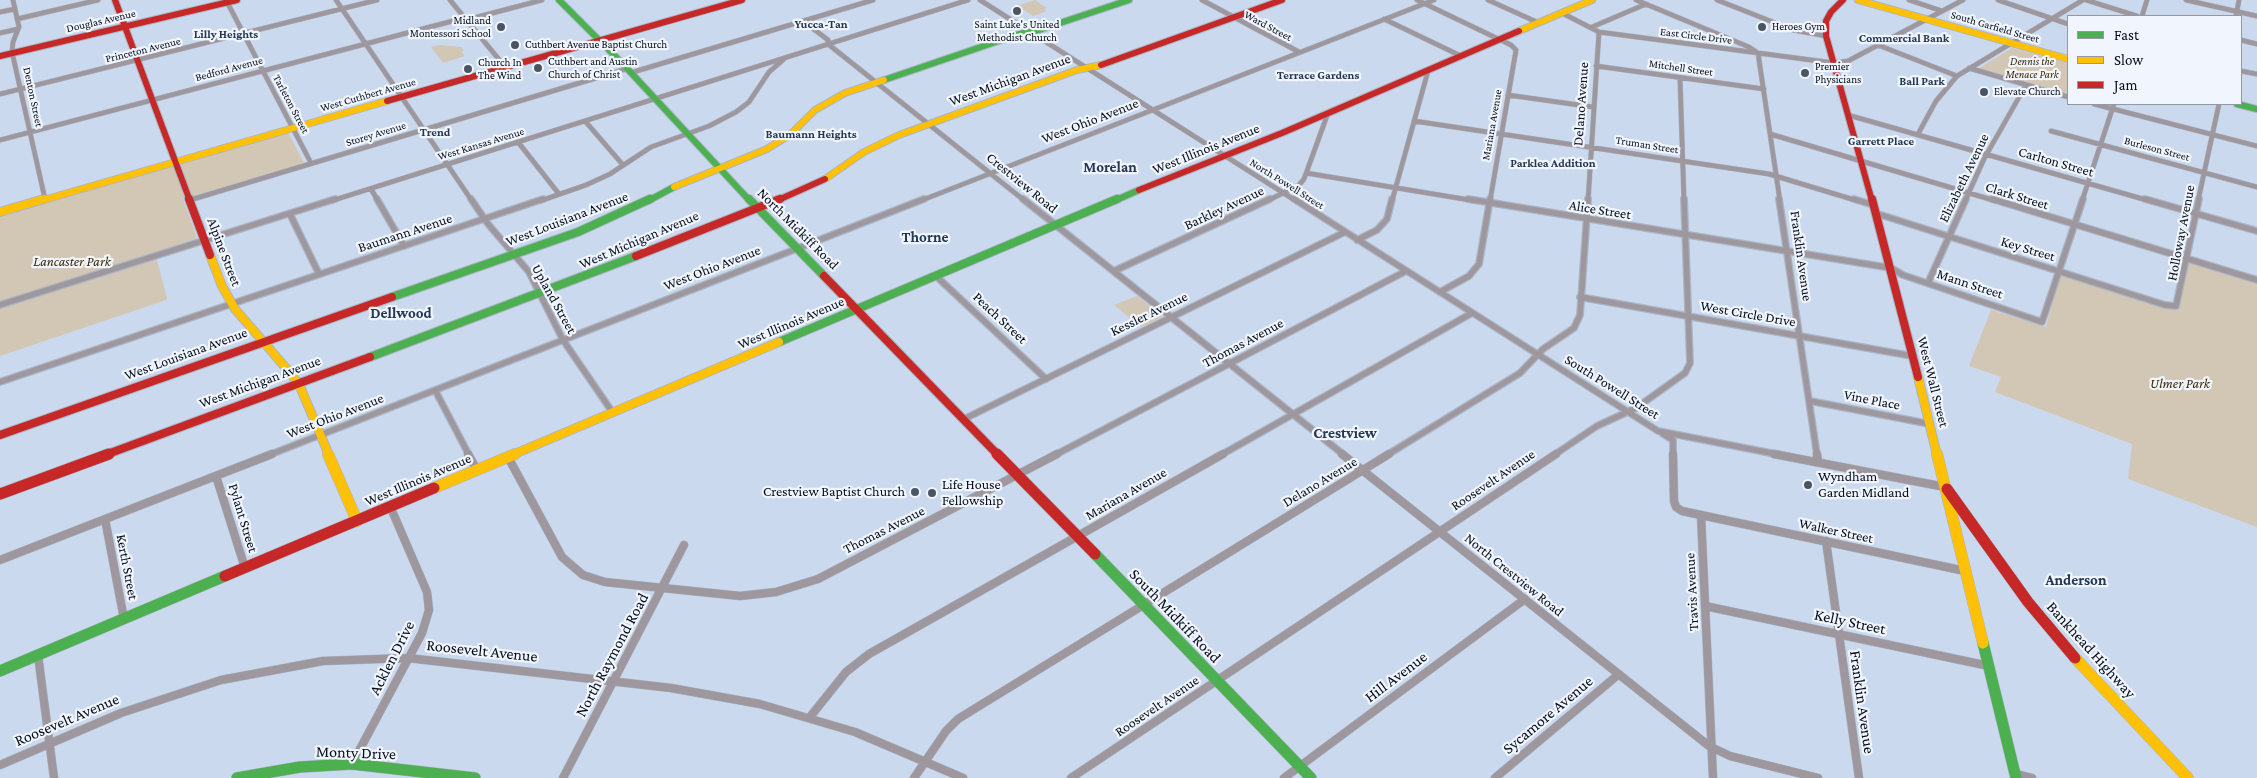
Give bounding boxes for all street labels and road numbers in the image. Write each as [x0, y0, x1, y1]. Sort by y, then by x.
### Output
street label: Douglas Avenue [65, 7, 137, 35]
street label: Ward Street [1242, 8, 1294, 44]
street label: South Garfield Street [1949, 8, 2041, 46]
street label: East Circle Drive [1659, 25, 1733, 47]
street label: Princeton Avenue [104, 34, 182, 66]
street label: West Michigan Avenue [947, 50, 1073, 110]
street label: Bedford Avenue [194, 54, 264, 84]
street label: Mitchell Street [1648, 57, 1714, 79]
street label: Delano Avenue [1570, 62, 1592, 146]
street label: Denton Street [20, 66, 46, 128]
street label: Tarleton Street [270, 72, 312, 136]
street label: West Cuthbert Avenue [319, 75, 417, 115]
street label: Mariana Avenue [1479, 89, 1505, 161]
street label: West Ohio Avenue [1039, 95, 1141, 147]
street label: Storey Avenue [344, 119, 408, 149]
street label: West Illinois Avenue [1150, 120, 1262, 178]
street label: West Kansas Avenue [436, 125, 526, 163]
street label: Elizabeth Avenue [1935, 131, 1993, 225]
street label: Truman Street [1615, 134, 1679, 156]
street label: Burleson Street [2123, 134, 2191, 164]
street label: Carlton Street [2016, 143, 2096, 181]
street label: Crestview Road [983, 149, 1061, 217]
street label: North Powell Street [1247, 156, 1327, 212]
street label: Clark Street [1983, 178, 2051, 214]
street label: Barkley Avenue [1182, 182, 1266, 234]
street label: Holloway Avenue [2163, 184, 2199, 282]
street label: North Midkiff Road [754, 185, 842, 273]
street label: West Louisiana Avenue [503, 188, 631, 250]
street label: Alice Street [1568, 197, 1632, 223]
street label: West Michigan Avenue [577, 207, 701, 273]
street label: Baumann Avenue [356, 210, 454, 256]
street label: Franklin Avenue [1786, 210, 1816, 302]
street label: Alpine Street [203, 216, 245, 288]
street label: Key Street [1999, 233, 2057, 265]
street label: West Ohio Avenue [661, 242, 763, 294]
street label: Upland Street [528, 261, 580, 337]
street label: Mann Street [1935, 265, 2005, 303]
street label: Kessler Avenue [1108, 288, 1190, 340]
street label: Peach Street [969, 289, 1031, 347]
street label: West Illinois Avenue [735, 293, 847, 353]
street label: West Circle Drive [1699, 297, 1797, 331]
street label: Thomas Avenue [1200, 315, 1286, 371]
street label: West Louisiana Avenue [122, 324, 250, 384]
street label: West Wall Street [1914, 335, 1952, 429]
street label: South Powell Street [1562, 351, 1662, 423]
street label: West Michigan Avenue [197, 352, 323, 412]
street label: Vine Place [1843, 386, 1901, 414]
street label: West Ohio Avenue [284, 390, 386, 442]
street label: Roosevelt Avenue [1448, 446, 1538, 514]
street label: West Illinois Avenue [362, 450, 474, 510]
street label: Delano Avenue [1280, 453, 1360, 511]
street label: Mariana Avenue [1082, 464, 1170, 524]
street label: Pylant Street [225, 481, 261, 555]
street label: Thomas Avenue [840, 502, 928, 558]
street label: Walker Street [1797, 515, 1875, 547]
street label: North Crestview Road [1461, 530, 1567, 620]
street label: Kerth Street [112, 533, 142, 601]
street label: Travis Avenue [1682, 552, 1702, 632]
street label: South Midkiff Road [1125, 565, 1225, 667]
street label: North Raymond Road [571, 590, 653, 720]
street label: Bankhead Highway [2042, 597, 2140, 703]
street label: Kelly Street [1813, 605, 1887, 639]
street label: Acklen Drive [365, 618, 419, 698]
street label: Roosevelt Avenue [425, 636, 539, 666]
street label: Hill Avenue [1361, 647, 1431, 707]
street label: Franklin Avenue [1845, 649, 1879, 755]
street label: Roosevelt Avenue [1112, 672, 1202, 740]
street label: Sycamore Avenue [1499, 672, 1597, 758]
street label: Roosevelt Avenue [12, 689, 122, 751]
street label: Monty Drive [316, 742, 396, 764]

